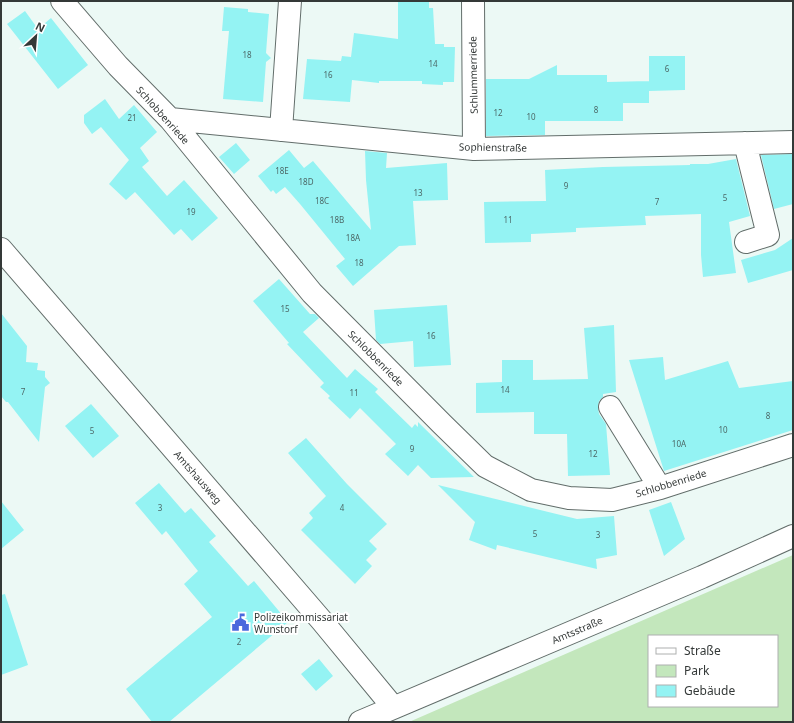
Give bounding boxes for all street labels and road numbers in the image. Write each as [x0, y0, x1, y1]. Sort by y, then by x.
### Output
street label: Schlummerriede [465, 36, 481, 114]
street label: Schlobbenriede [133, 83, 193, 147]
street label: Sophienstraße [459, 139, 528, 155]
street label: Schlobbenriede [345, 327, 407, 389]
street label: Amtshausweg [171, 447, 225, 507]
street label: Schlobbenriede [634, 465, 708, 500]
street label: Amtsstraße [549, 613, 605, 647]

